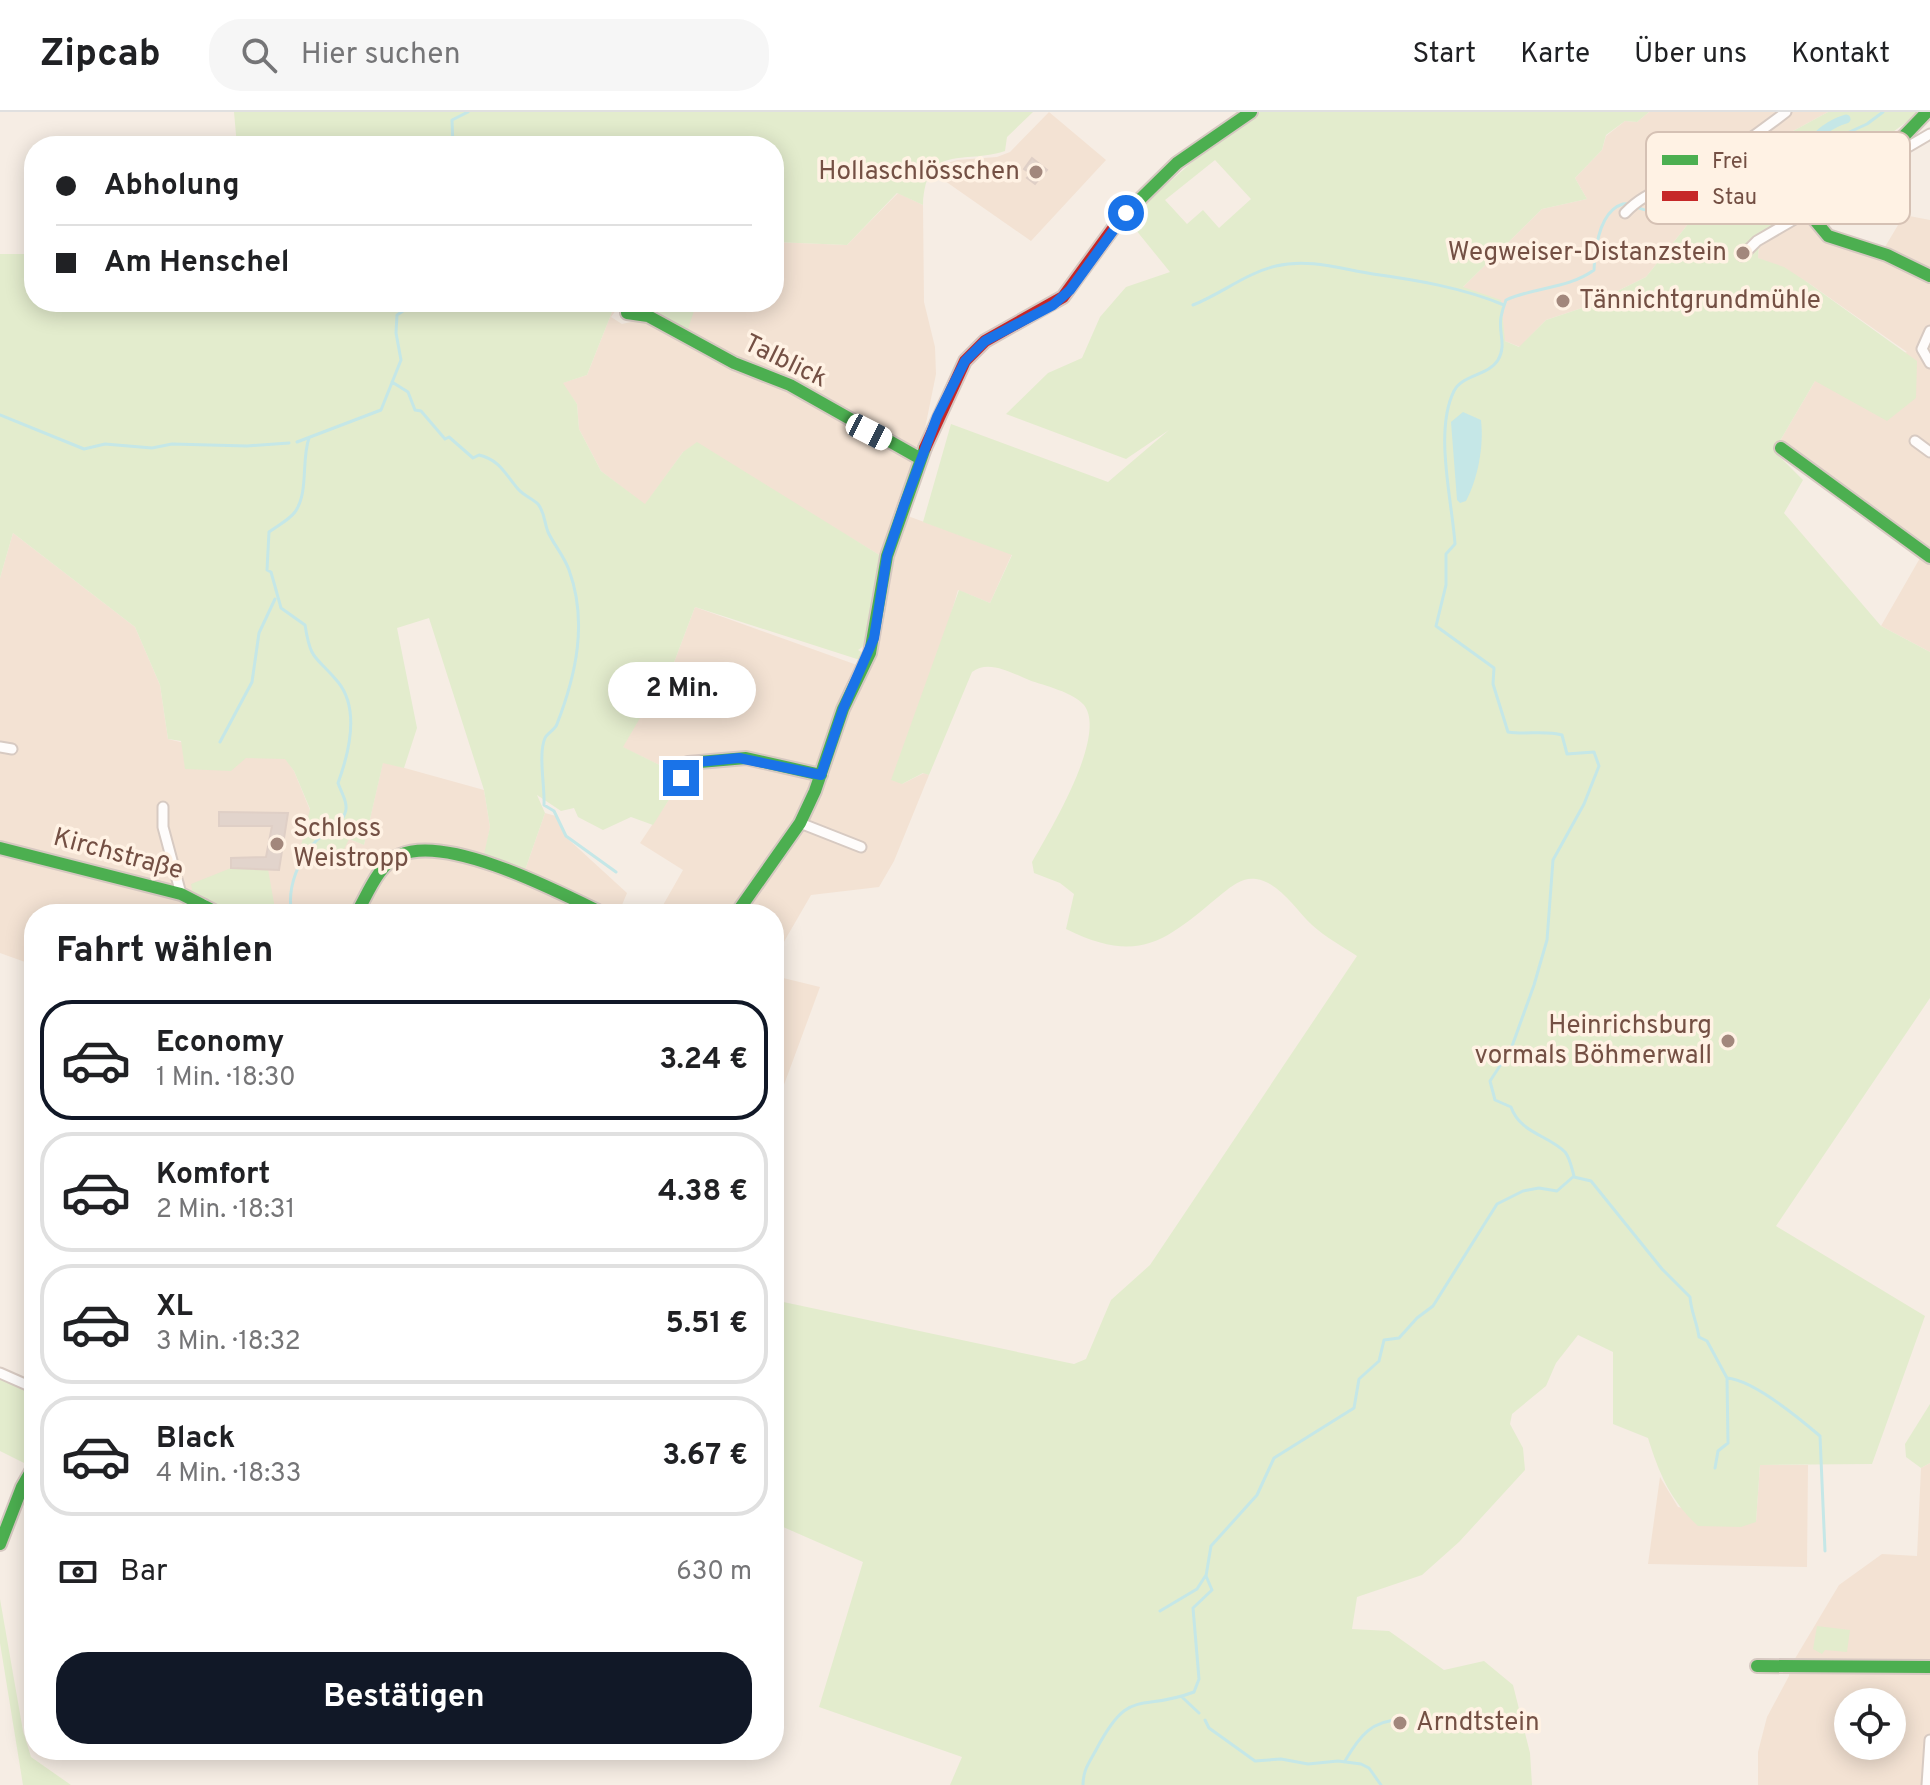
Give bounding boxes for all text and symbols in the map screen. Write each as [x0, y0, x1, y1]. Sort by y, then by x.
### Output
search box [209, 19, 769, 91]
text: Zipcab [40, 31, 161, 80]
icon: search [237, 33, 281, 77]
text: Hier suchen [301, 37, 461, 74]
text: Start [1412, 37, 1476, 73]
text: Karte [1520, 37, 1590, 73]
text: Über uns [1634, 37, 1747, 73]
text: Kontakt [1791, 37, 1890, 73]
legend [1646, 132, 1910, 224]
text: Frei [1712, 149, 1748, 176]
place label: Hollaschlösschen [818, 156, 1020, 189]
marker: Hollaschlösschen [1027, 163, 1045, 181]
text: Abholung [104, 168, 239, 205]
text: Stau [1712, 185, 1757, 212]
route start [1108, 195, 1144, 231]
place label: Wegweiser-Distanzstein [1448, 237, 1727, 270]
marker: Wegweiser-Distanzstein [1734, 244, 1752, 262]
text: Am Henschel [104, 245, 290, 282]
place label: Tännichtgrundmühle [1579, 285, 1821, 318]
marker: Tännichtgrundmühle [1554, 292, 1572, 310]
street label: Talblick [738, 328, 832, 396]
car [842, 410, 896, 454]
callout: 2 Min. [607, 662, 755, 718]
text: 2 Min. [646, 673, 718, 706]
route end [663, 760, 699, 796]
place label: Schloss Weistropp [293, 813, 409, 876]
street label: Kirchstraße [49, 822, 187, 888]
marker: Schloss Weistropp [268, 835, 286, 853]
text: Fahrt wählen [56, 929, 274, 975]
place label: Heinrichsburg vormals Böhmerwall [1475, 1010, 1712, 1073]
icon: car [60, 1024, 132, 1096]
text: Economy [156, 1025, 284, 1062]
marker: Heinrichsburg vormals Böhmerwall [1719, 1032, 1737, 1050]
text: 3.24 € [659, 1042, 748, 1079]
text: 1 Min. · 18:30 [156, 1062, 296, 1095]
icon: car [60, 1156, 132, 1228]
text: Komfort [156, 1157, 270, 1194]
text: 4.38 € [658, 1174, 748, 1211]
text: 2 Min. · 18:31 [156, 1194, 295, 1227]
icon: car [60, 1288, 132, 1360]
text: XL [156, 1289, 193, 1326]
text: 5.51 € [665, 1306, 748, 1343]
text: 3 Min. · 18:32 [156, 1326, 301, 1359]
icon: car [60, 1420, 132, 1492]
text: Black [156, 1421, 235, 1458]
text: 3.67 € [662, 1438, 748, 1475]
text: 4 Min. · 18:33 [156, 1458, 301, 1491]
icon: cash [56, 1550, 100, 1594]
text: Bar [120, 1554, 168, 1591]
text: 630 m [676, 1556, 752, 1589]
button: Bestätigen [56, 1652, 752, 1744]
map controls [1834, 1688, 1906, 1760]
button: locate [1834, 1688, 1906, 1760]
place label: Arndtstein [1416, 1707, 1540, 1740]
marker: Arndtstein [1391, 1714, 1409, 1732]

